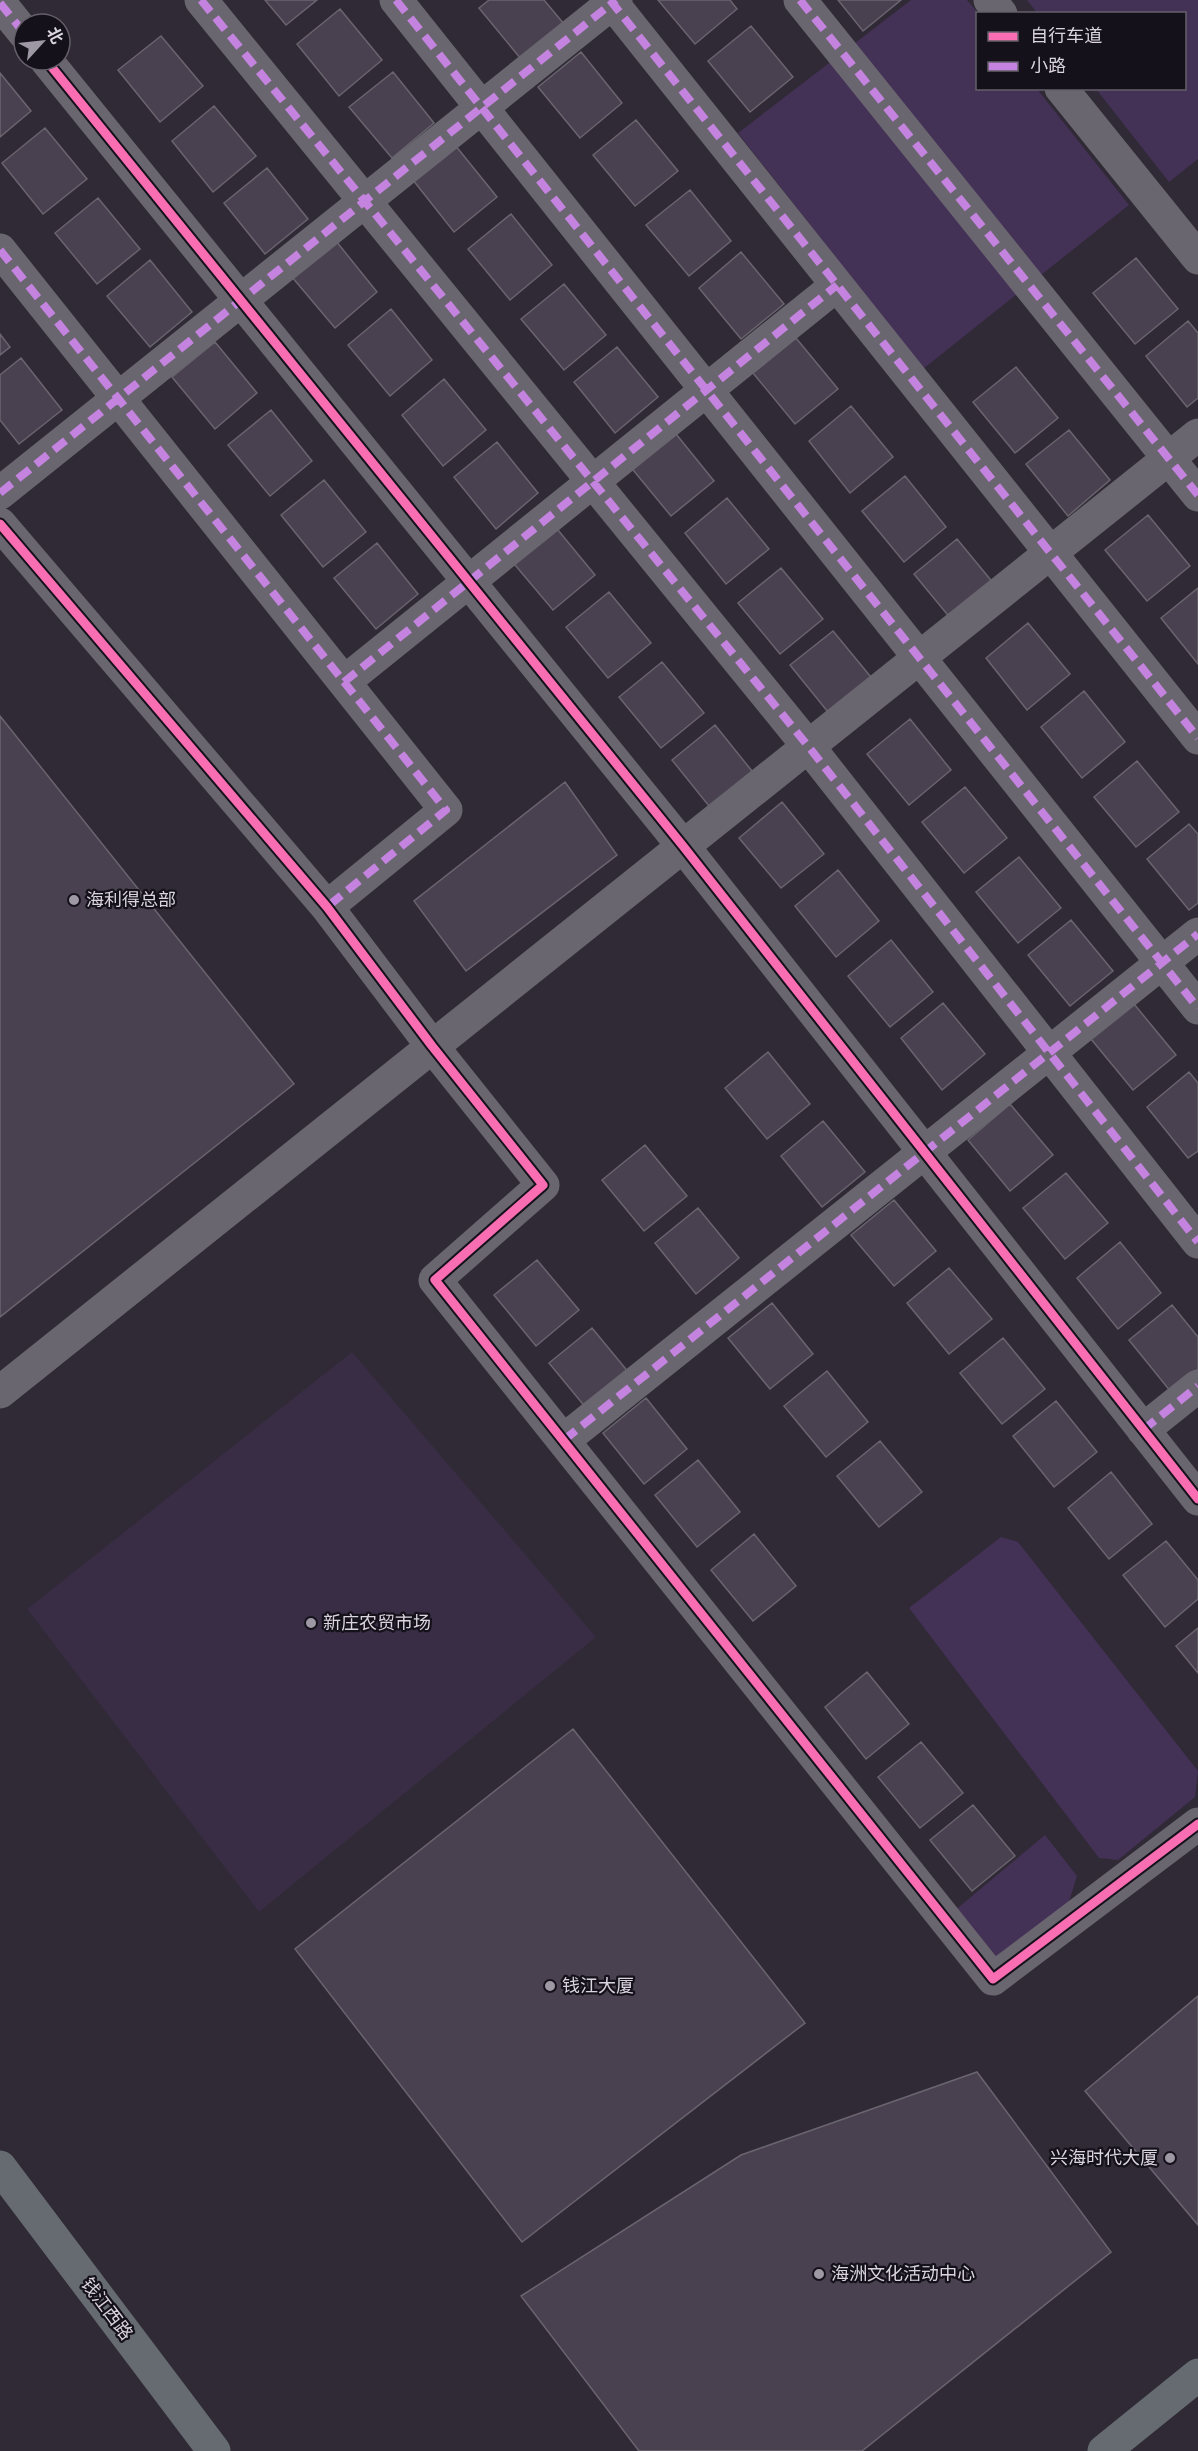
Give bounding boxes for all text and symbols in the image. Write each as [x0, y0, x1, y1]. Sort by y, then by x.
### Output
north arrow [12, 12, 72, 72]
legend [976, 12, 1186, 90]
text: 北 [43, 24, 67, 47]
text: 自行车道 [1030, 25, 1102, 47]
text: 小路 [1030, 55, 1066, 77]
place label: 海利得总部 [86, 889, 176, 911]
marker: 海利得总部 [67, 893, 81, 907]
place label: 新庄农贸市场 [323, 1612, 431, 1634]
marker: 新庄农贸市场 [304, 1616, 318, 1630]
place label: 钱江大厦 [562, 1975, 634, 1997]
marker: 钱江大厦 [543, 1979, 557, 1993]
place label: 兴海时代大厦 [1050, 2147, 1158, 2169]
marker: 兴海时代大厦 [1163, 2151, 1177, 2165]
place label: 海洲文化活动中心 [831, 2263, 975, 2285]
marker: 海洲文化活动中心 [812, 2267, 826, 2281]
street label: 钱江西路 [77, 2274, 137, 2344]

